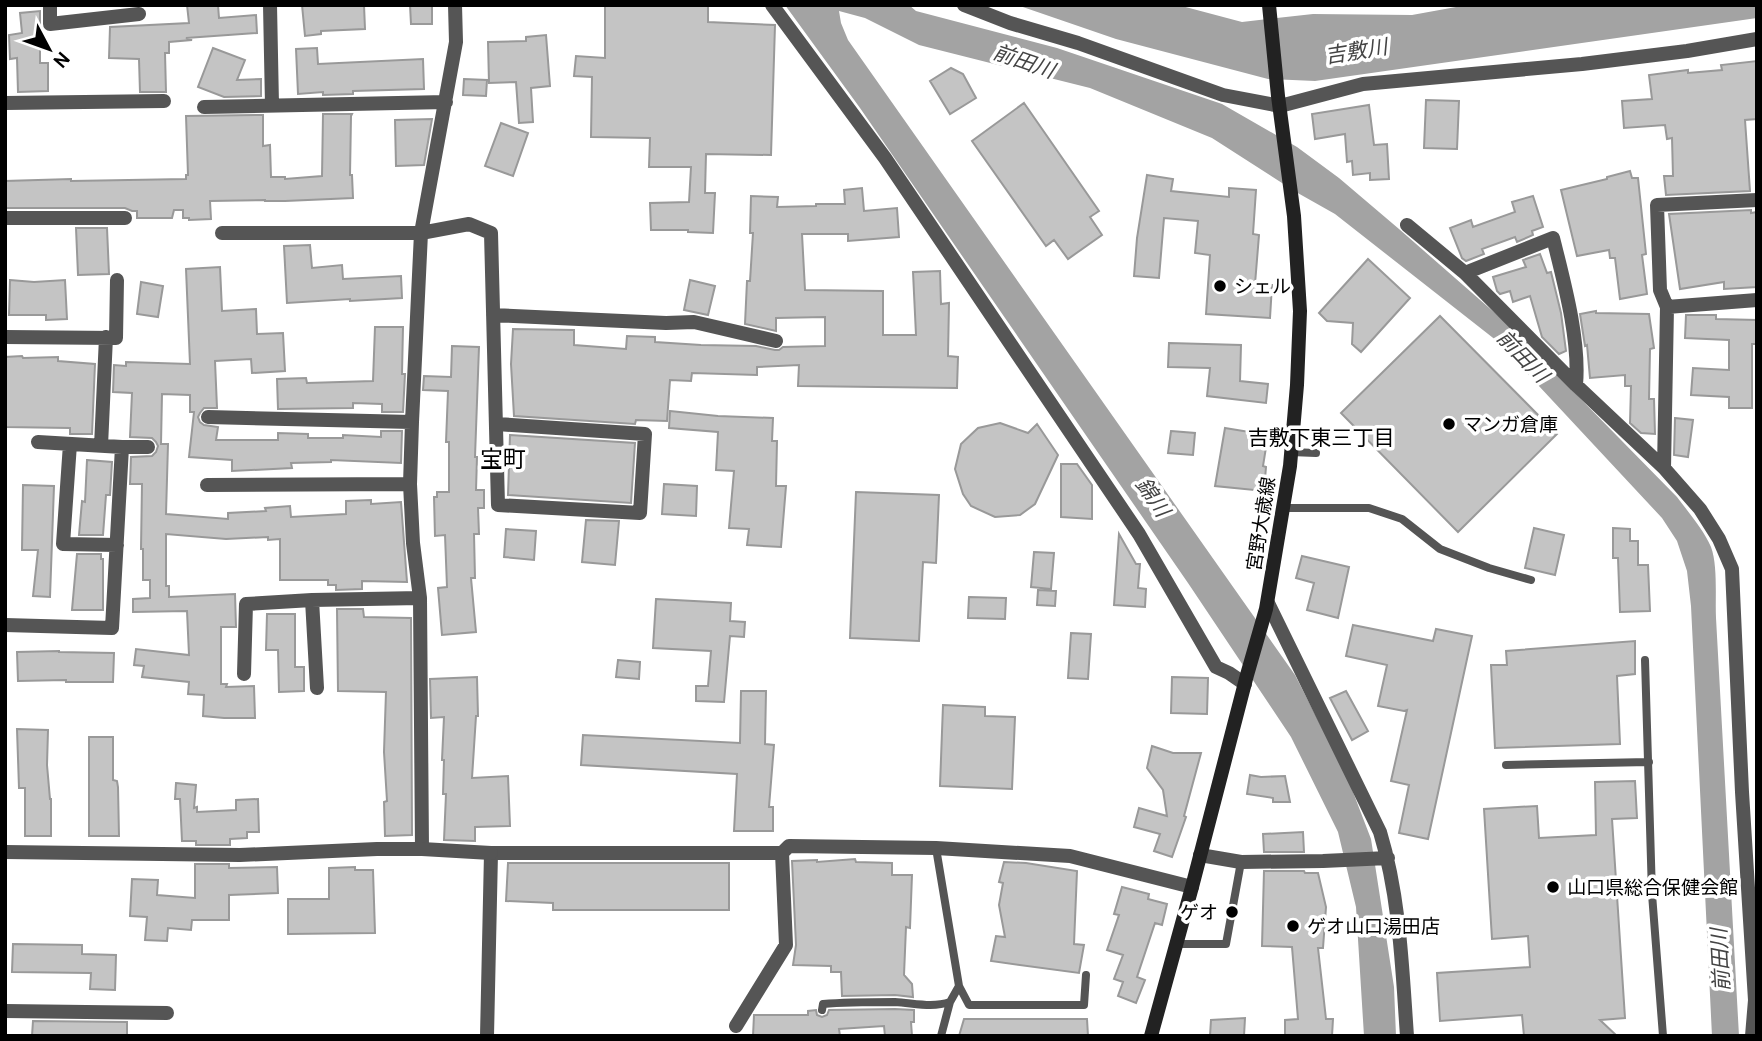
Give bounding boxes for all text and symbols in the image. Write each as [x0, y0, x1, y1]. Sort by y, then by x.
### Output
north arrow [14, 14, 84, 84]
water label: 吉敷川 [1323, 33, 1391, 68]
water label: 前田川 [990, 39, 1060, 84]
text: N [48, 47, 75, 72]
place label: シェル [1234, 275, 1291, 298]
marker: シェル [1212, 278, 1228, 294]
water label: 前田川 [1492, 325, 1555, 389]
place label: マンガ倉庫 [1463, 413, 1558, 436]
marker: マンガ倉庫 [1441, 416, 1457, 432]
district label: 吉敷下東三丁目 [1248, 425, 1395, 450]
district label: 宝町 [480, 445, 526, 473]
water label: 錦川 [1131, 473, 1176, 523]
street label: 宮野大歳線 [1242, 475, 1280, 573]
place label: 山口県総合保健会館 [1567, 876, 1738, 899]
marker: 山口県総合保健会館 [1545, 879, 1561, 895]
place label: ゲオ [1180, 901, 1218, 924]
marker: ゲオ [1224, 904, 1240, 920]
place label: ゲオ山口湯田店 [1307, 915, 1440, 938]
marker: ゲオ山口湯田店 [1285, 918, 1301, 934]
water label: 前田川 [1706, 926, 1734, 992]

